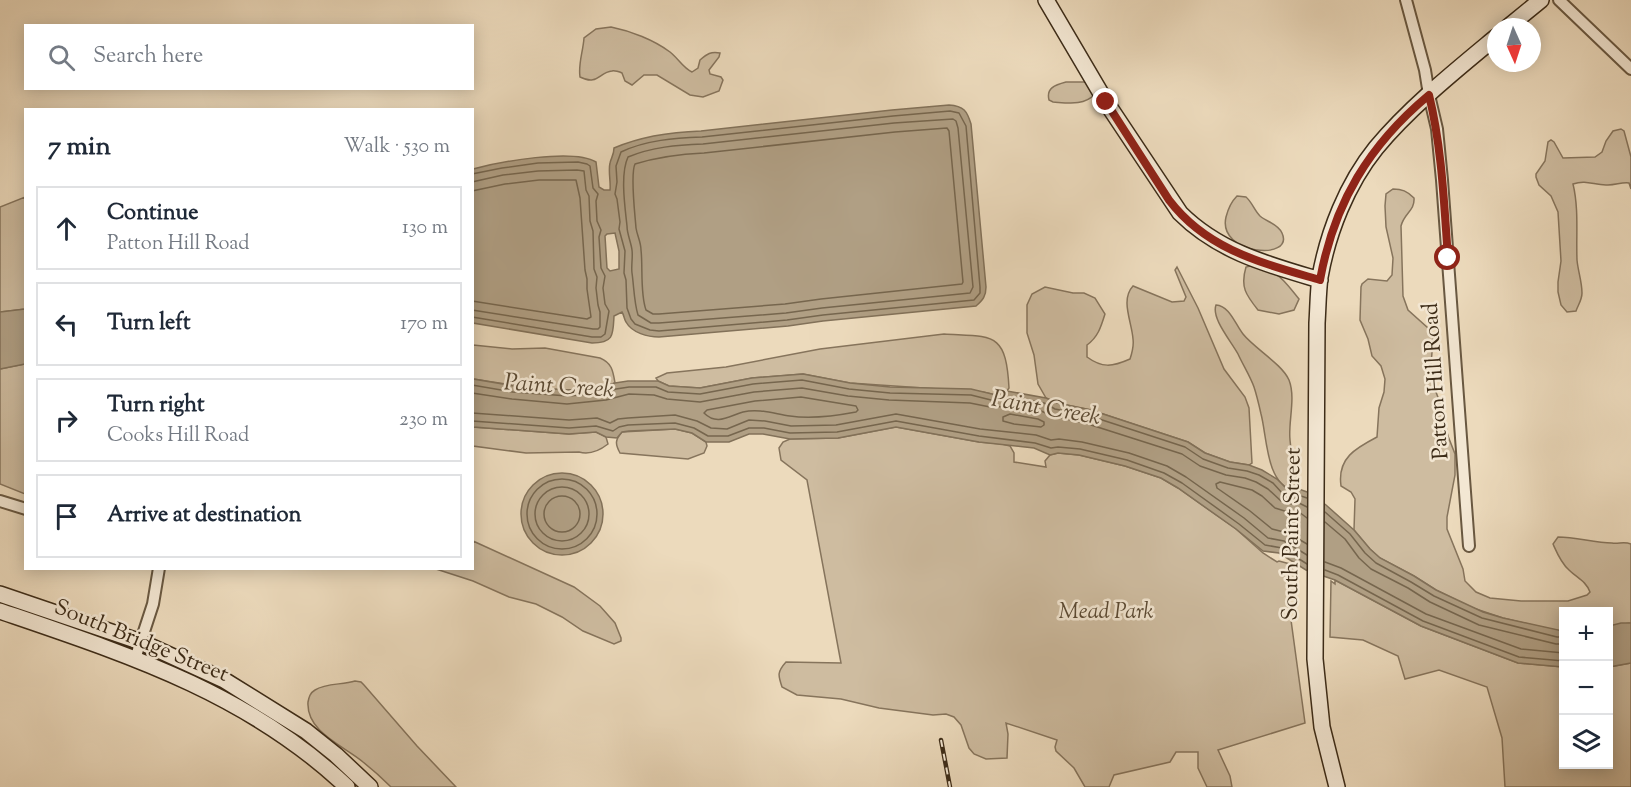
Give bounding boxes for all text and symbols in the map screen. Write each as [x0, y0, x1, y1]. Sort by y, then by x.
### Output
north arrow [1487, 18, 1541, 72]
search box [24, 24, 474, 90]
icon: search [45, 41, 78, 74]
text: Search here [93, 41, 203, 73]
route end [1092, 88, 1118, 114]
text: 7 min [48, 129, 111, 166]
text: Walk · 530 m [343, 133, 450, 162]
text: Continue [107, 198, 198, 230]
icon: ahead [50, 212, 83, 245]
text: 130 m [402, 214, 448, 243]
text: Patton Hill Road [107, 230, 250, 259]
route start [1434, 244, 1460, 270]
street label: Patton Hill Road [1416, 302, 1458, 460]
icon: left [50, 308, 83, 341]
text: Turn left [107, 308, 190, 340]
text: 170 m [400, 310, 448, 339]
water label: Paint Creek [503, 366, 615, 408]
water label: Paint Creek [989, 383, 1103, 435]
text: Turn right [107, 390, 204, 422]
icon: right [50, 404, 83, 437]
text: 230 m [399, 406, 448, 435]
text: Cooks Hill Road [107, 422, 249, 451]
street label: South Paint Street [1275, 447, 1311, 621]
icon: arrive [50, 500, 83, 533]
text: Arrive at destination [107, 500, 302, 532]
street label: South Bridge Street [49, 592, 234, 692]
park label: Mead Park [1059, 597, 1153, 629]
map controls [1559, 607, 1613, 769]
button: + [1559, 607, 1613, 661]
button: − [1559, 661, 1613, 715]
button: layers [1559, 715, 1613, 769]

